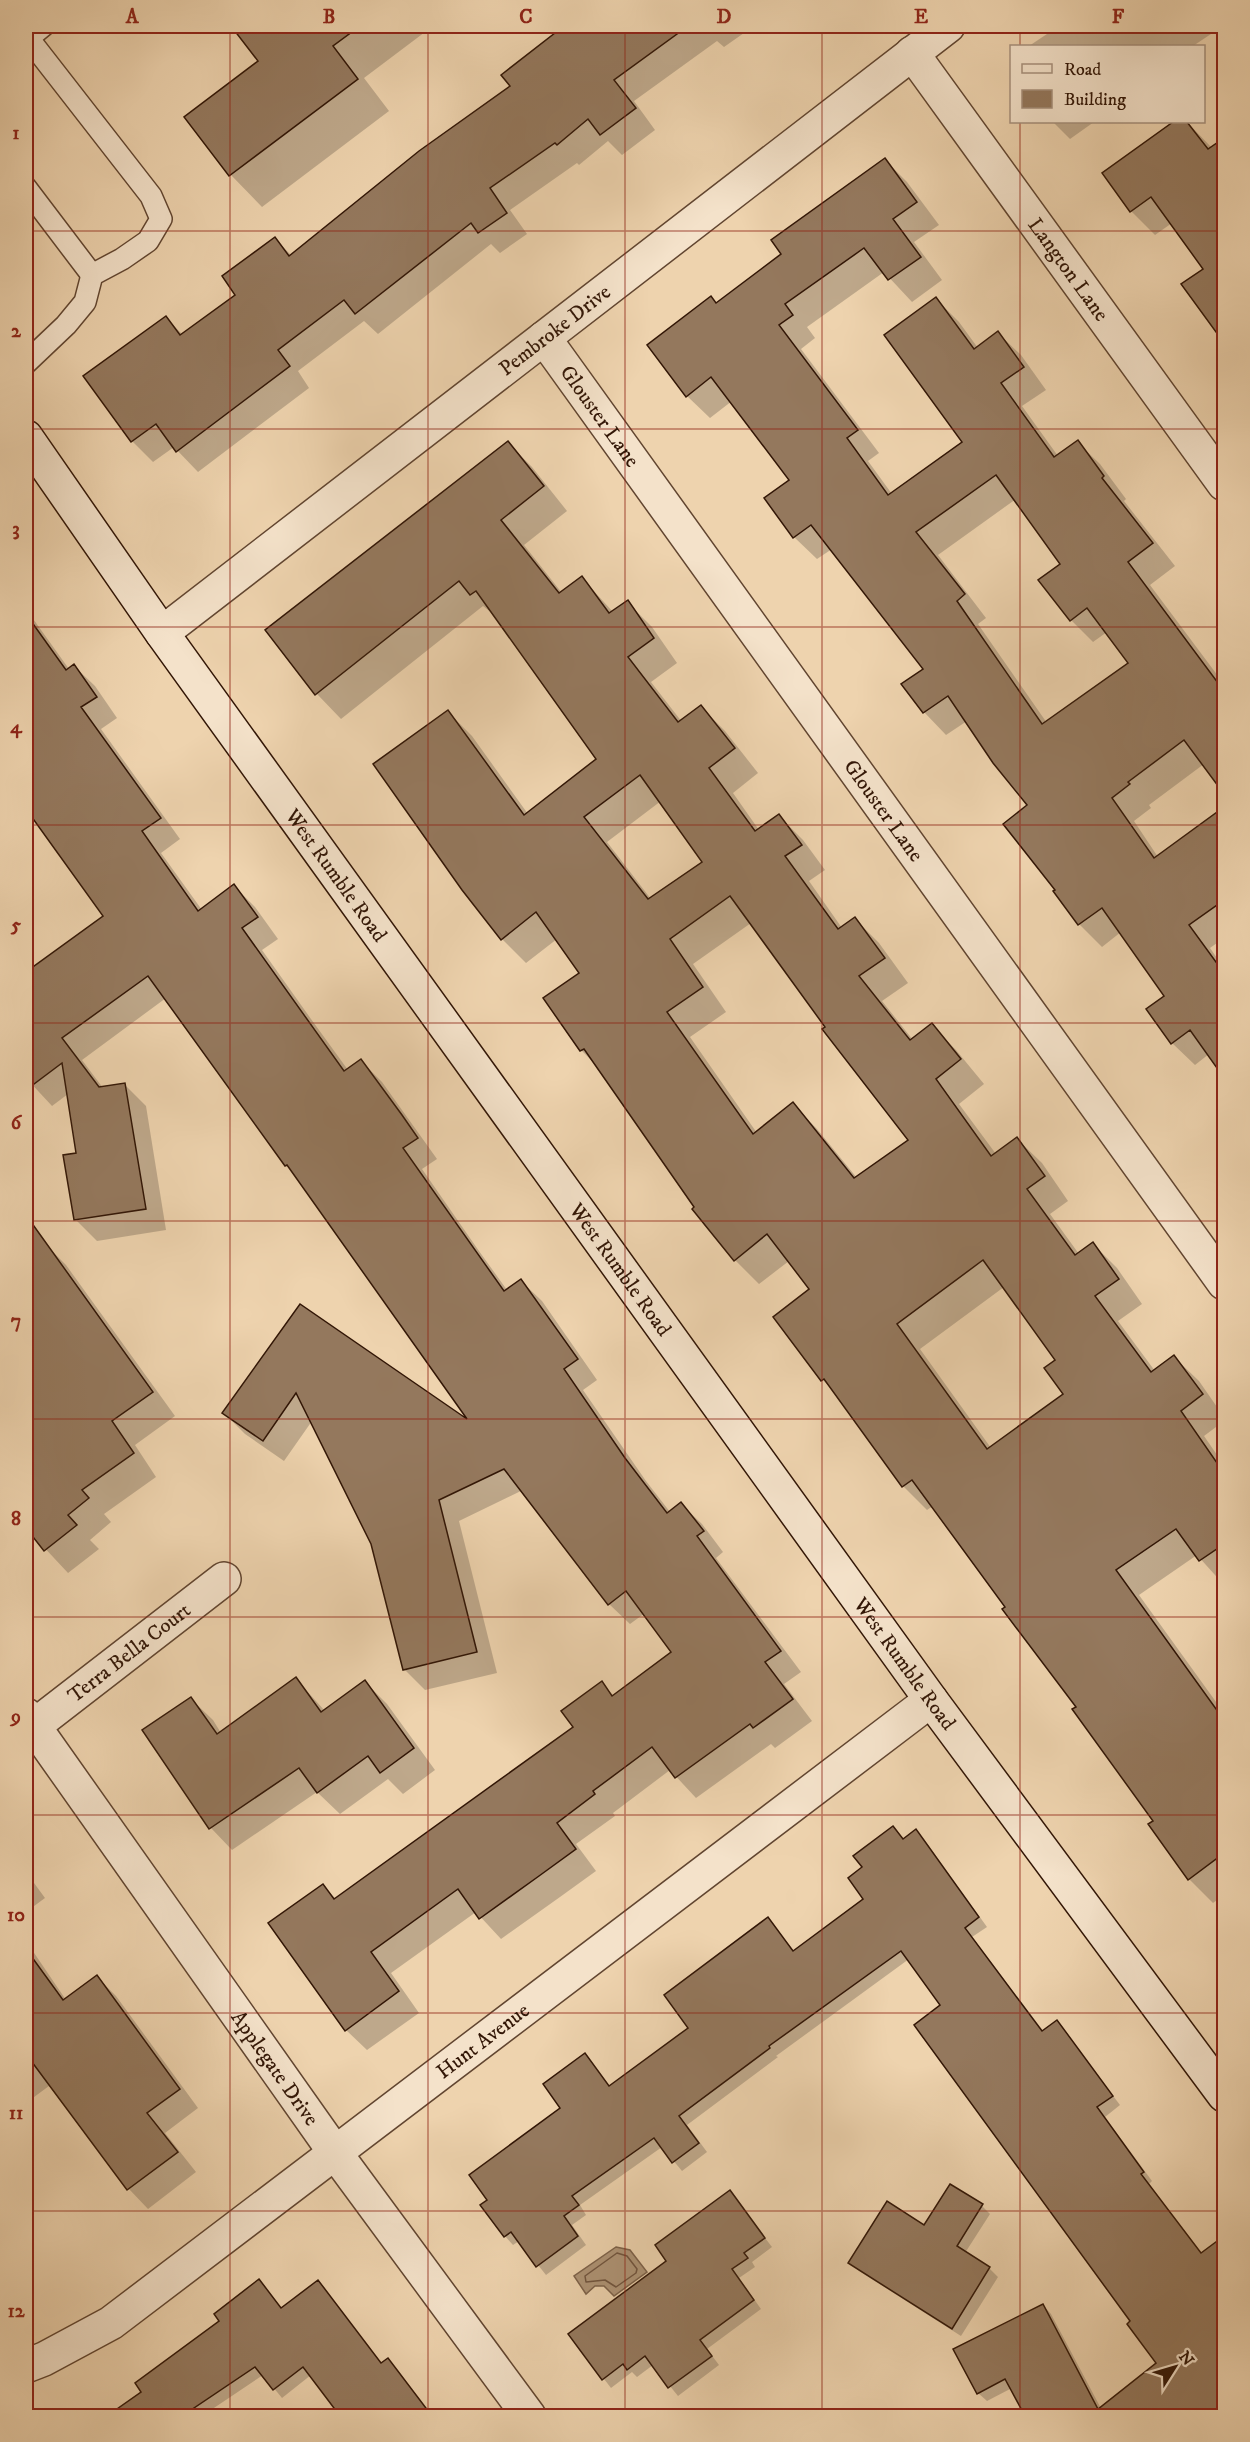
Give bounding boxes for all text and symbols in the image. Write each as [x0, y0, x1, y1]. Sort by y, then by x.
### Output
text: A [125, 5, 140, 30]
text: B [323, 5, 335, 30]
text: C [519, 5, 533, 30]
text: D [717, 5, 732, 30]
text: E [914, 5, 928, 30]
text: F [1112, 5, 1125, 30]
legend [1010, 45, 1205, 123]
text: Road [1064, 59, 1101, 81]
text: Building [1064, 89, 1126, 111]
text: 1 [12, 121, 20, 146]
street label: Langton Lane [1022, 213, 1114, 327]
street label: Pembroke Drive [494, 279, 617, 382]
text: 2 [11, 319, 22, 344]
street label: Glouster Lane [554, 360, 645, 473]
text: 3 [12, 517, 20, 542]
text: 4 [10, 715, 23, 740]
street label: Glouster Lane [838, 755, 929, 867]
street label: West Rumble Road [278, 803, 393, 948]
text: 5 [10, 913, 21, 938]
text: 6 [11, 1111, 23, 1136]
street label: West Rumble Road [563, 1198, 677, 1342]
text: 7 [11, 1309, 21, 1334]
text: 8 [11, 1507, 21, 1532]
street label: West Rumble Road [847, 1592, 961, 1736]
street label: Terra Bella Court [63, 1597, 196, 1709]
text: 9 [9, 1705, 21, 1730]
text: 10 [7, 1903, 25, 1928]
street label: Hunt Avenue [431, 1998, 535, 2085]
street label: Applegate Drive [225, 2006, 324, 2131]
text: 11 [9, 2101, 23, 2126]
text: 12 [7, 2299, 26, 2324]
north arrow [1145, 2337, 1205, 2397]
text: N [1174, 2347, 1198, 2370]

